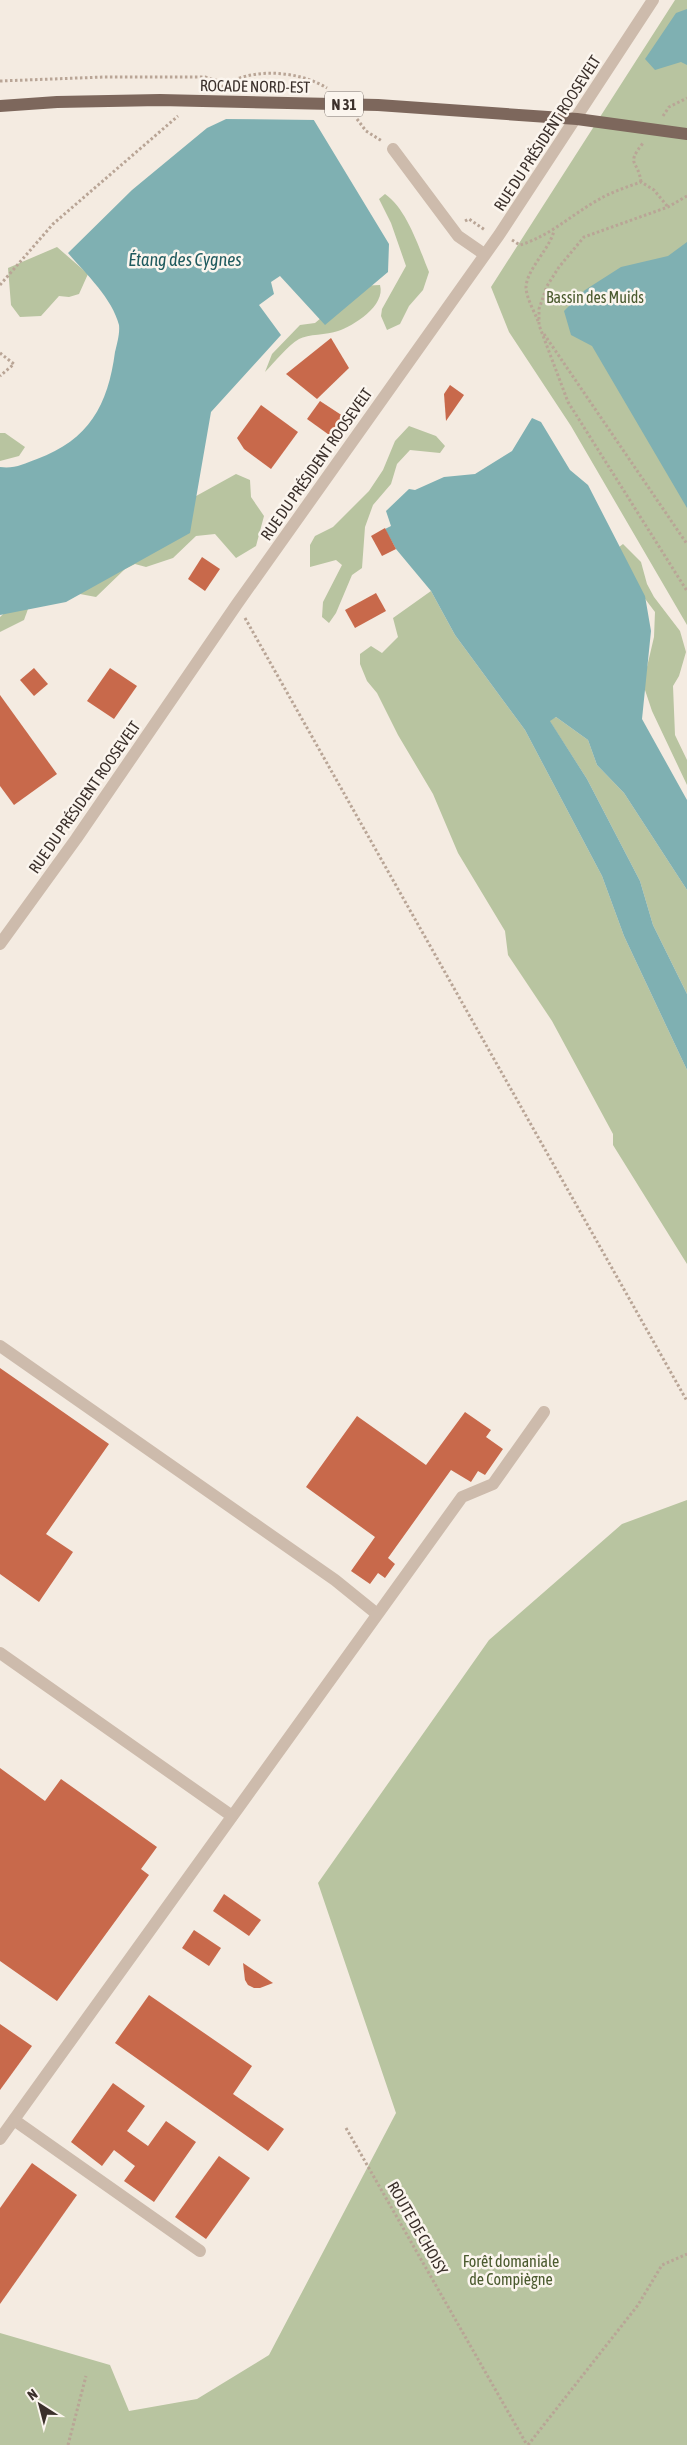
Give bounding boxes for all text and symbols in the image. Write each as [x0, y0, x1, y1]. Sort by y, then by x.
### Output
street label: RUE DU PRÉSIDENT ROOSEVELT [490, 52, 604, 214]
street label: ROCADE NORD-EST [200, 76, 310, 96]
road number: N 31 [325, 92, 363, 116]
water label: Étang des Cygnes [128, 249, 242, 270]
park label: Bassin des Muids [546, 288, 644, 306]
street label: RUE DU PRÉSIDENT ROOSEVELT [257, 385, 375, 543]
street label: RUE DU PRÉSIDENT ROOSEVELT [25, 718, 143, 876]
street label: ROUTE DE CHOISY [384, 2178, 452, 2278]
park label: Forêt domaniale de Compiègne [463, 2252, 559, 2289]
north arrow [15, 2380, 65, 2430]
text: N [24, 2386, 40, 2403]

